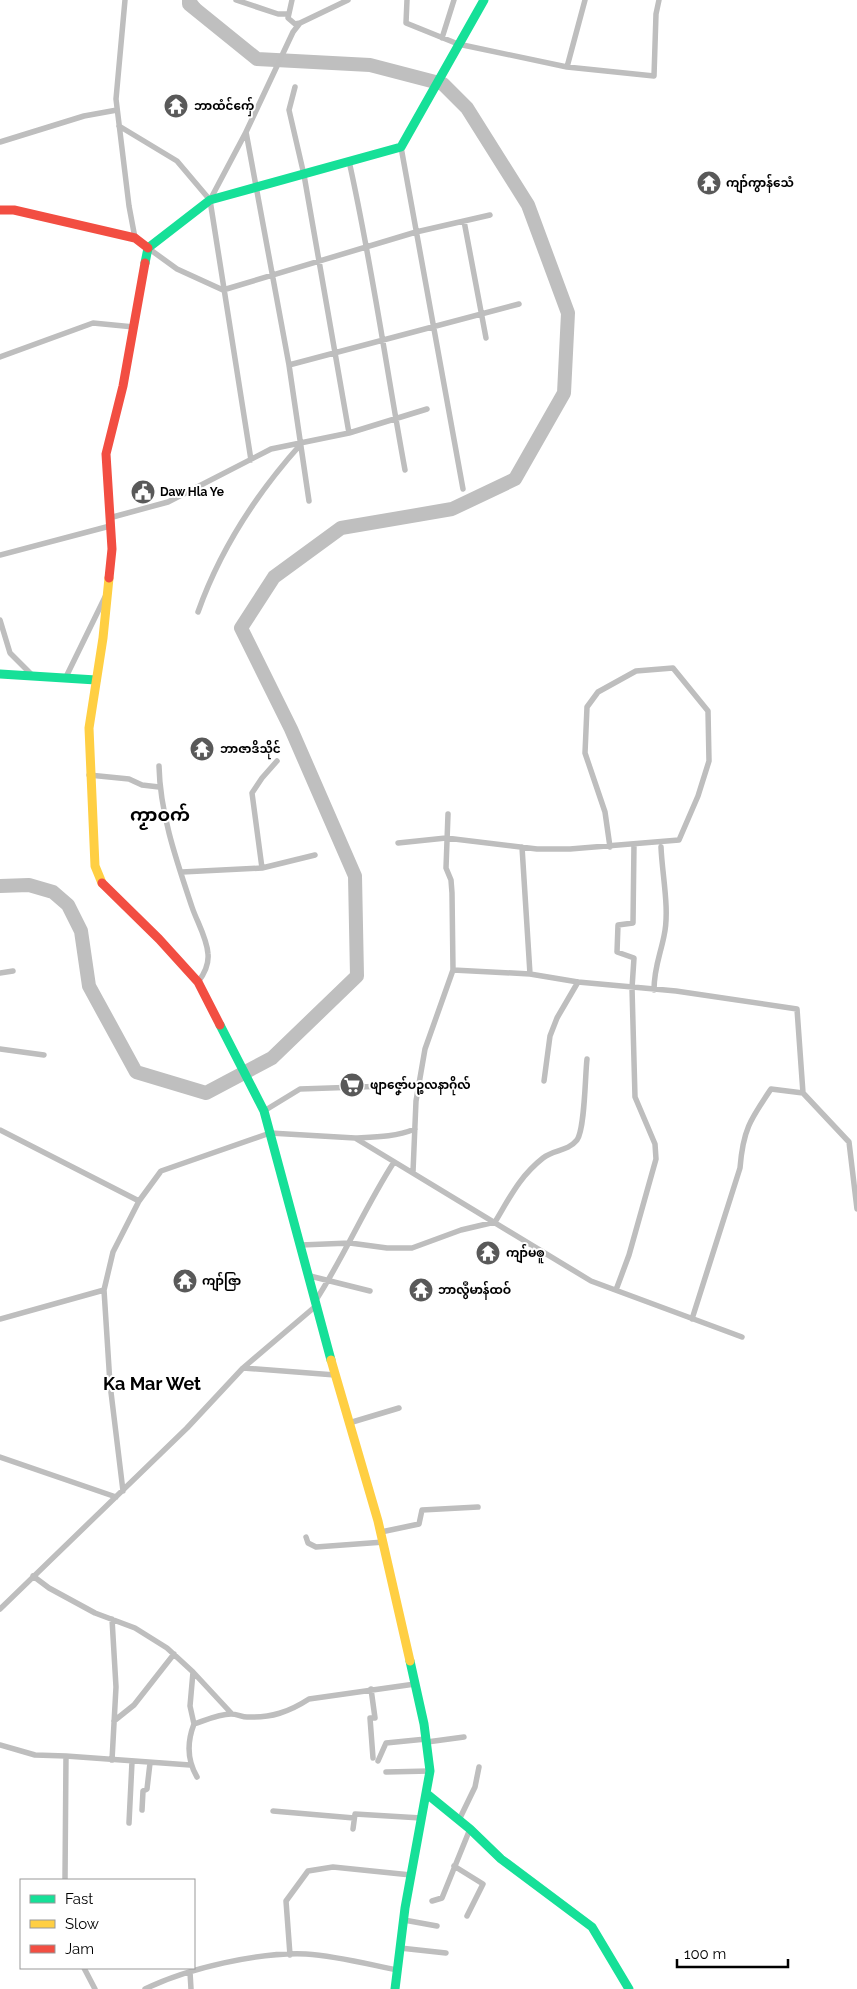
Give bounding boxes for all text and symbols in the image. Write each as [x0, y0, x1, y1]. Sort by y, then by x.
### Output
temple icon: ဘာထံင်ကှ်ေ [163, 93, 189, 119]
place label: ဘာထံင်ကှ်ေ [194, 96, 254, 117]
temple icon: ကျာ်ကွာန်သေံ [696, 170, 722, 196]
place label: ကျာ်ကွာန်သေံ [726, 173, 794, 194]
public building icon: Daw Hla Ye [130, 479, 156, 505]
place label: Daw Hla Ye [160, 485, 224, 499]
temple icon: ဘာဇာဒိသိုင် [189, 736, 215, 762]
place label: ဘာဇာဒိသိုင် [220, 739, 281, 760]
district label: ကၟာဝက် [130, 803, 190, 830]
supermarket icon: ဖျာဇၞော်ပဉ္စလနာဂိုလ် [339, 1072, 365, 1098]
place label: ဖျာဇၞော်ပဉ္စလနာဂိုလ် [370, 1075, 471, 1096]
temple icon: ကျာ်မၜူ [475, 1240, 501, 1266]
place label: ကျာ်မၜူ [506, 1243, 545, 1264]
temple icon: ကျာ်ဇြာ [172, 1268, 198, 1294]
place label: ကျာ်ဇြာ [202, 1271, 241, 1292]
temple icon: ဘာလွဳမာန်ထဝ် [408, 1277, 434, 1303]
place label: ဘာလွဳမာန်ထဝ် [438, 1280, 511, 1300]
district label: Ka Mar Wet [103, 1373, 201, 1394]
legend [20, 1879, 195, 1969]
text: Fast [65, 1890, 93, 1908]
text: Slow [65, 1915, 99, 1933]
scale bar [677, 1936, 788, 1968]
text: Jam [65, 1940, 94, 1958]
text: 100 m [684, 1945, 726, 1963]

